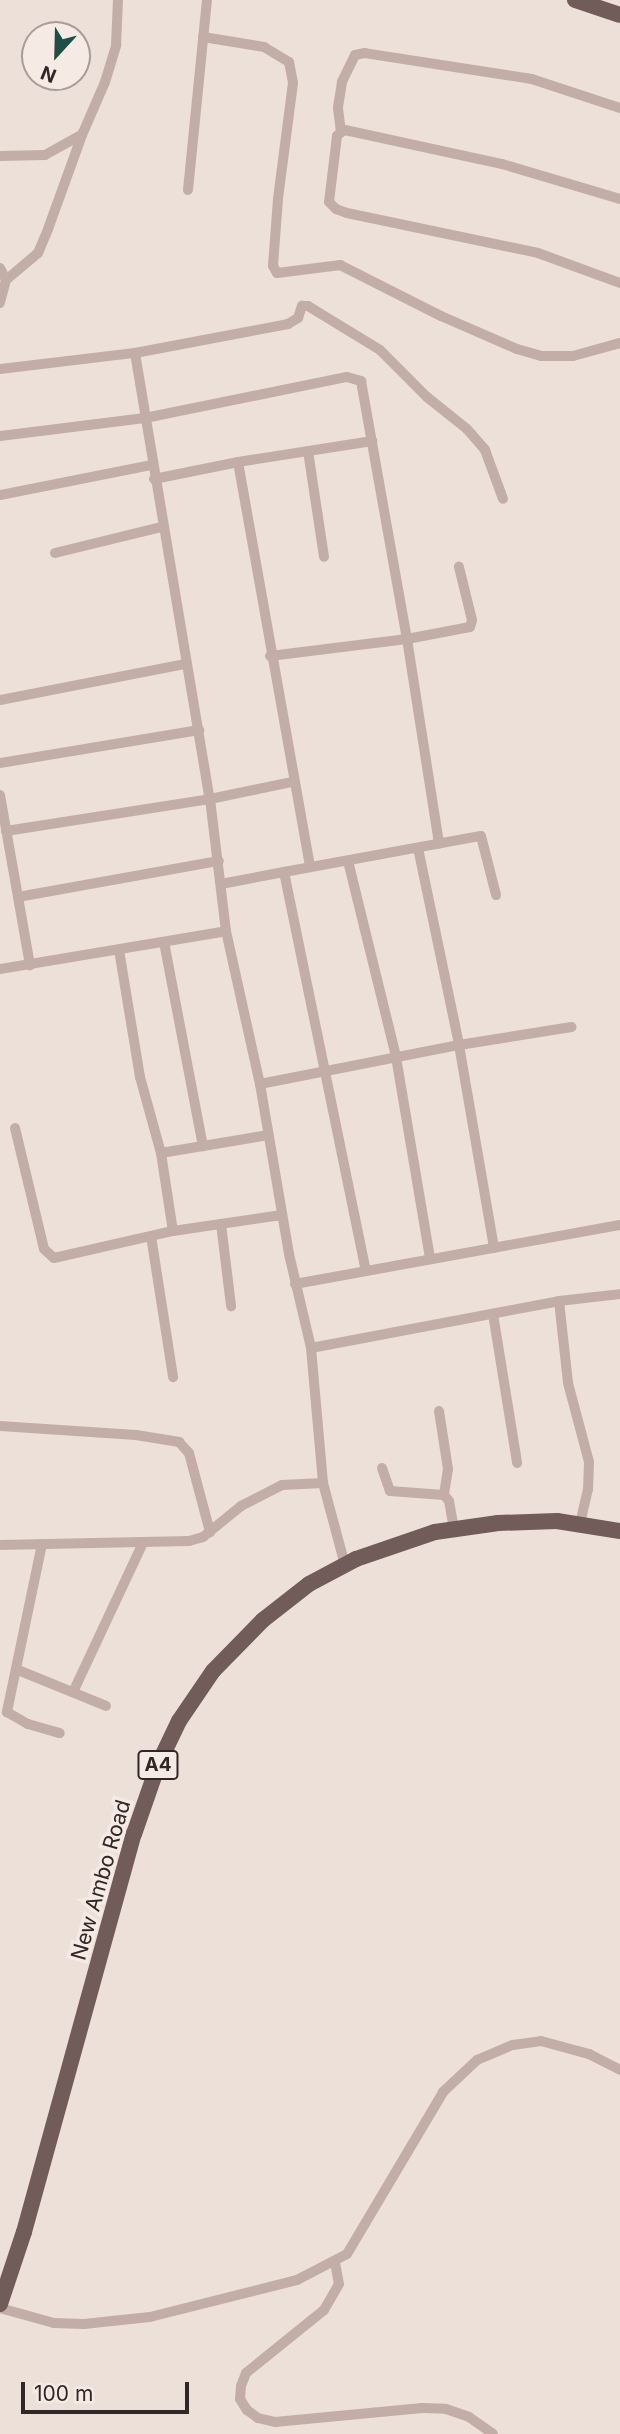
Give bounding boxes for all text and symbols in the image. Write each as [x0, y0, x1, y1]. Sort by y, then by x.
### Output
north arrow [21, 21, 91, 91]
text: N [38, 61, 60, 87]
road number: A4 [137, 1750, 179, 1780]
street label: New Ambo Road [66, 1797, 136, 1963]
scale bar [24, 2368, 192, 2412]
text: 100 m [34, 2381, 93, 2406]

